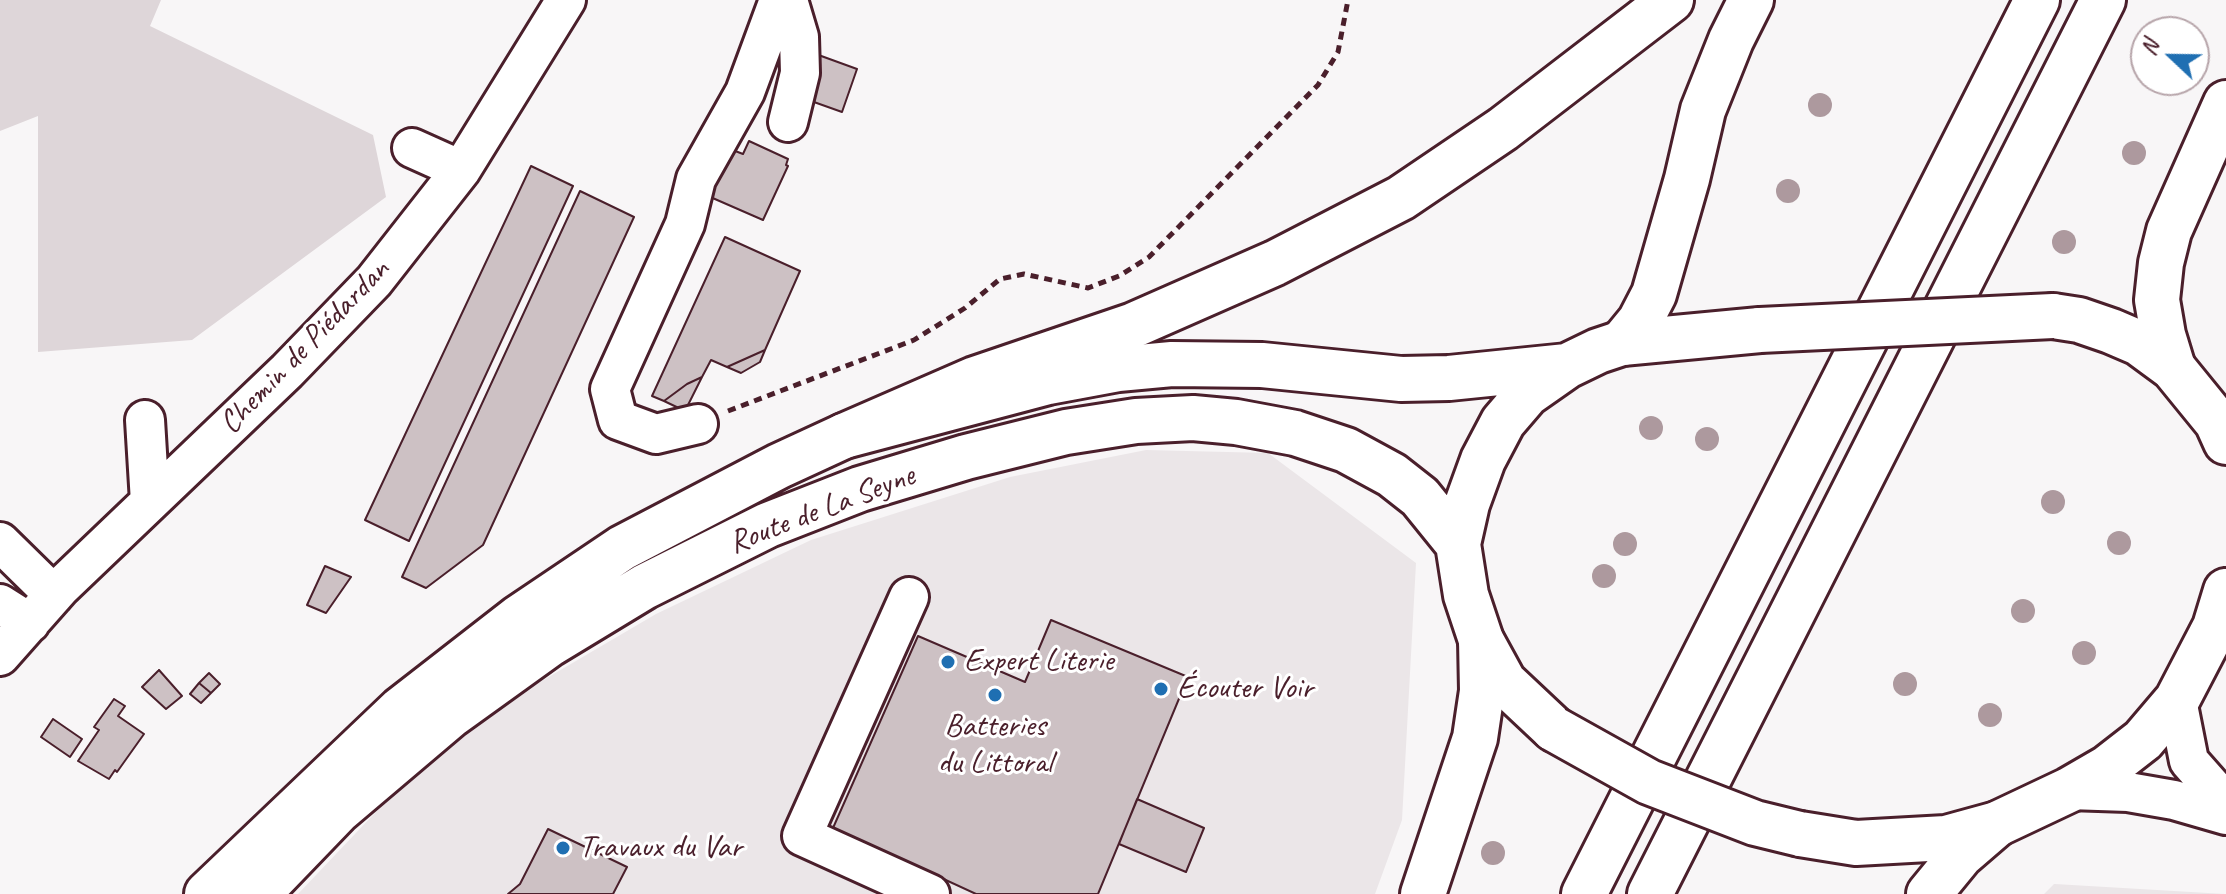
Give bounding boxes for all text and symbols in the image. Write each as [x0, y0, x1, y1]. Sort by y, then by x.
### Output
north arrow [2130, 16, 2210, 96]
text: N [2134, 36, 2165, 59]
street label: Chemin de Piédardan [212, 252, 398, 442]
street label: Route de La Seyne [724, 457, 920, 563]
place label: Expert Literie [964, 643, 1113, 681]
marker: Expert Literie [939, 653, 957, 671]
place label: Écouter Voir [1177, 670, 1313, 708]
marker: Écouter Voir [1152, 680, 1170, 698]
marker: Batteries du Littoral [986, 686, 1004, 704]
place label: Batteries du Littoral [938, 708, 1052, 783]
place label: Travaux du Var [579, 829, 742, 867]
marker: Travaux du Var [554, 839, 572, 857]

